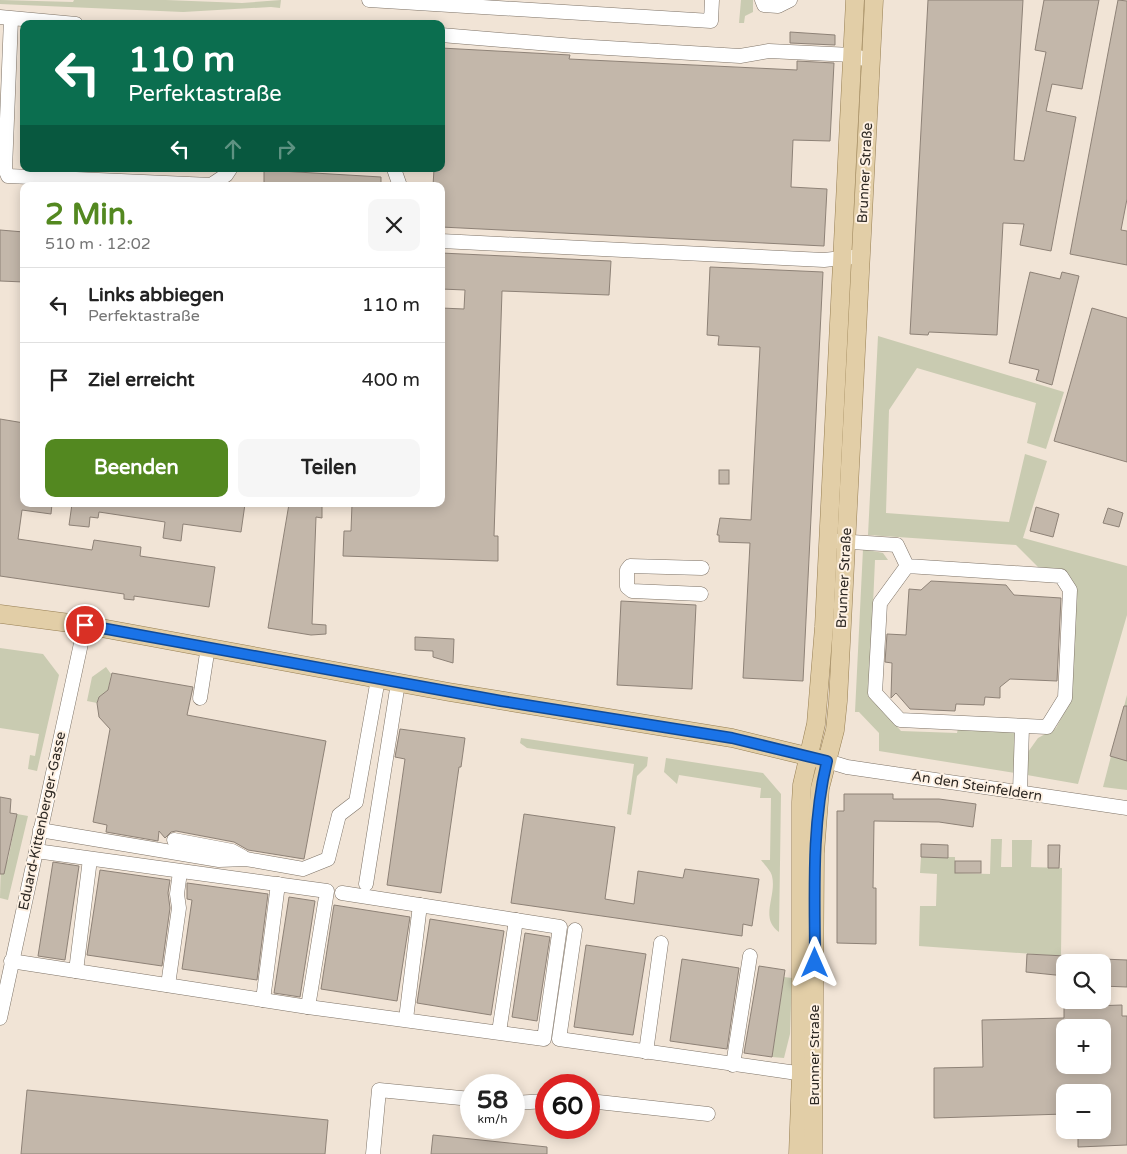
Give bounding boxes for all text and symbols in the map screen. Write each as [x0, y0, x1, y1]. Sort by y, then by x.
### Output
text: 110 m [128, 39, 235, 81]
icon: left [45, 40, 110, 105]
text: Perfektastraße [128, 81, 282, 107]
street label: Brunner Straße [854, 122, 876, 224]
icon: left [166, 135, 194, 163]
icon: ahead [219, 135, 247, 163]
icon: right [272, 135, 300, 163]
text: 2 Min. [45, 196, 134, 233]
button: close [368, 199, 420, 251]
text: 510 m · 12:02 [45, 234, 151, 254]
text: Links abbiegen [88, 284, 224, 306]
icon: left [45, 291, 73, 319]
text: 110 m [362, 294, 420, 316]
text: Perfektastraße [88, 306, 200, 326]
icon: arrive [45, 366, 73, 394]
text: Ziel erreicht [88, 369, 195, 391]
text: 400 m [362, 369, 420, 391]
button: Beenden [45, 439, 228, 497]
button: Teilen [238, 439, 420, 497]
street label: Brunner Straße [833, 527, 855, 629]
pin [64, 604, 106, 646]
icon: arrive [71, 611, 99, 639]
street label: Eduard-Kittenberger-Gasse [15, 730, 69, 912]
street label: An den Steinfeldern [911, 767, 1043, 805]
position arrow [788, 936, 840, 988]
map controls [1056, 954, 1111, 1139]
button: search [1056, 954, 1111, 1009]
street label: Brunner Straße [806, 1005, 823, 1105]
button: + [1056, 1019, 1111, 1074]
speed limit sign: 60 [535, 1074, 600, 1139]
button: − [1056, 1084, 1111, 1139]
text: 58 [477, 1085, 508, 1115]
text: km/h [477, 1112, 508, 1126]

